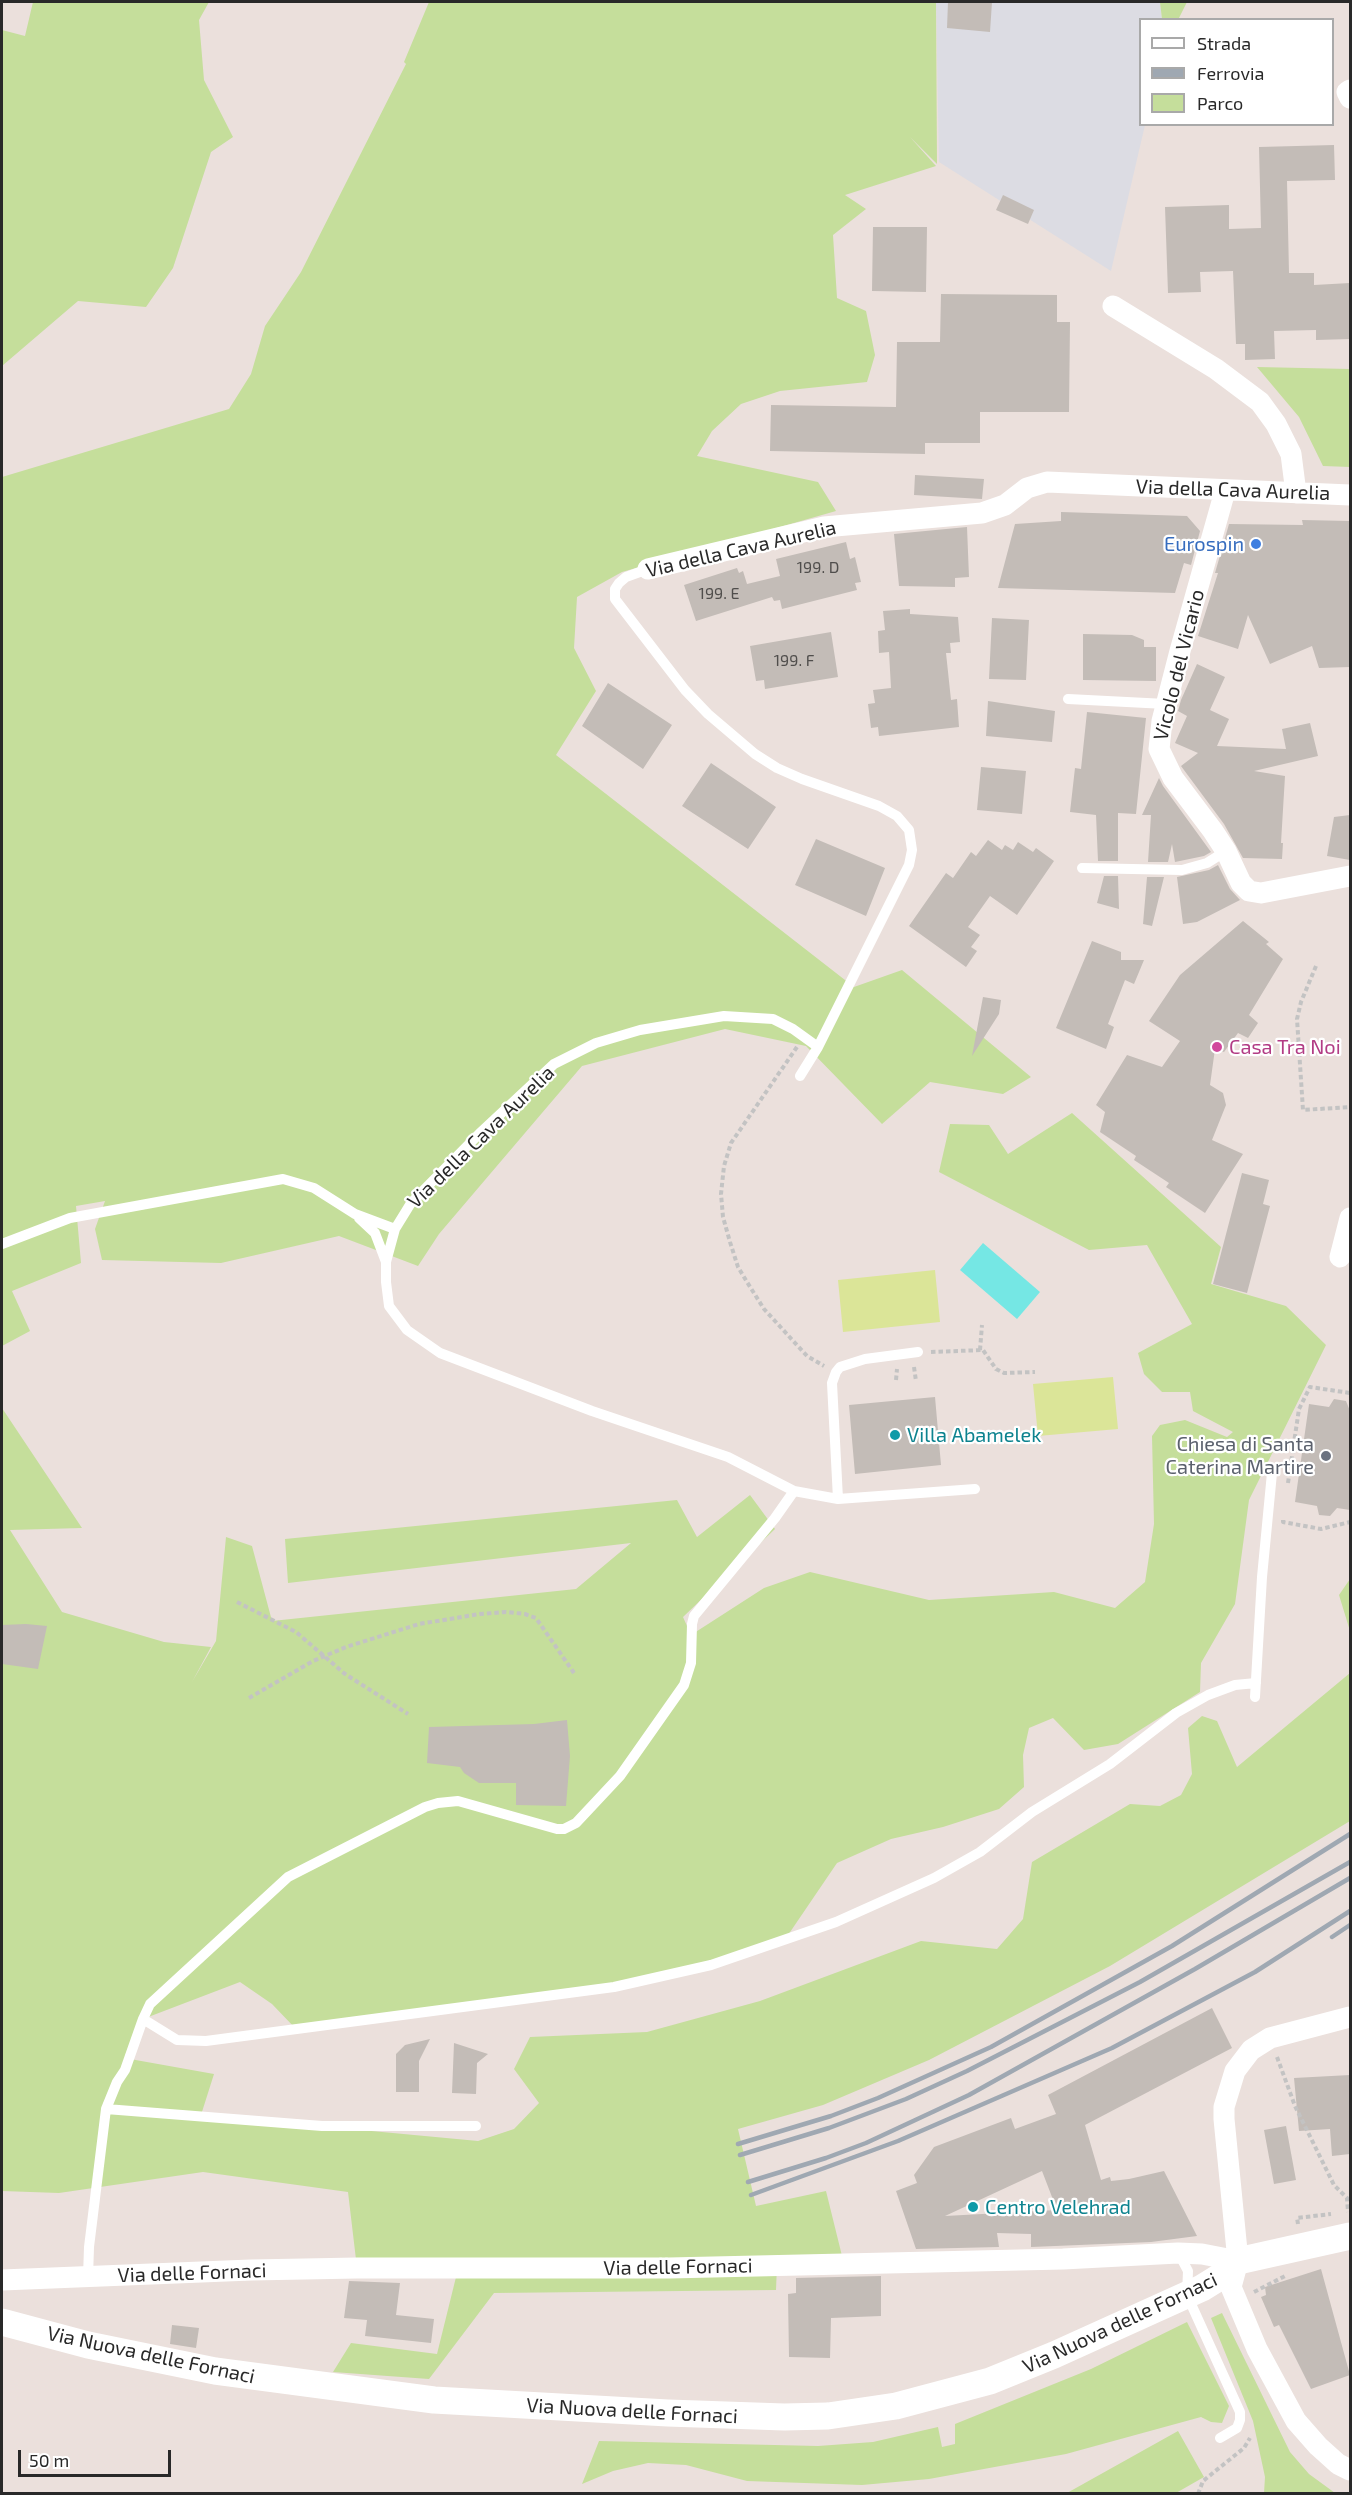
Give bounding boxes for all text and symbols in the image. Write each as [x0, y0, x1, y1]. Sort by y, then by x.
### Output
legend [1139, 18, 1334, 126]
text: Strada [1197, 32, 1251, 54]
text: Ferrovia [1197, 62, 1264, 84]
text: Parco [1197, 92, 1243, 114]
street label: Via della Cava Aurelia [1135, 475, 1331, 505]
street label: Via della Cava Aurelia [643, 515, 839, 583]
place label: Eurospin [1164, 532, 1244, 556]
marker: Eurospin [1249, 537, 1263, 551]
house number: 199. D [797, 558, 839, 578]
house number: 199. Е [699, 584, 739, 604]
street label: Vicolo del Vicario [1149, 587, 1209, 743]
house number: 199. F [774, 651, 814, 671]
place label: Casa Tra Noi [1229, 1035, 1341, 1059]
marker: Casa Tra Noi [1210, 1040, 1224, 1054]
street label: Via della Cava Aurelia [403, 1061, 559, 1213]
place label: Villa Abamelek [907, 1423, 1041, 1447]
marker: Villa Abamelek [888, 1428, 902, 1442]
place label: Chiesa di Santa Caterina Martire [1166, 1432, 1314, 1479]
marker: Chiesa di Santa Caterina Martire [1319, 1449, 1333, 1463]
place label: Centro Velehrad [985, 2195, 1131, 2219]
marker: Centro Velehrad [966, 2200, 980, 2214]
street label: Via delle Fornaci [603, 2254, 753, 2280]
street label: Via delle Fornaci [117, 2258, 267, 2288]
street label: Via Nuova delle Fornaci [1019, 2267, 1221, 2379]
street label: Via Nuova delle Fornaci [45, 2321, 257, 2389]
street label: Via Nuova delle Fornaci [526, 2393, 738, 2429]
scale bar [21, 2438, 174, 2476]
text: 50 m [29, 2449, 69, 2471]

